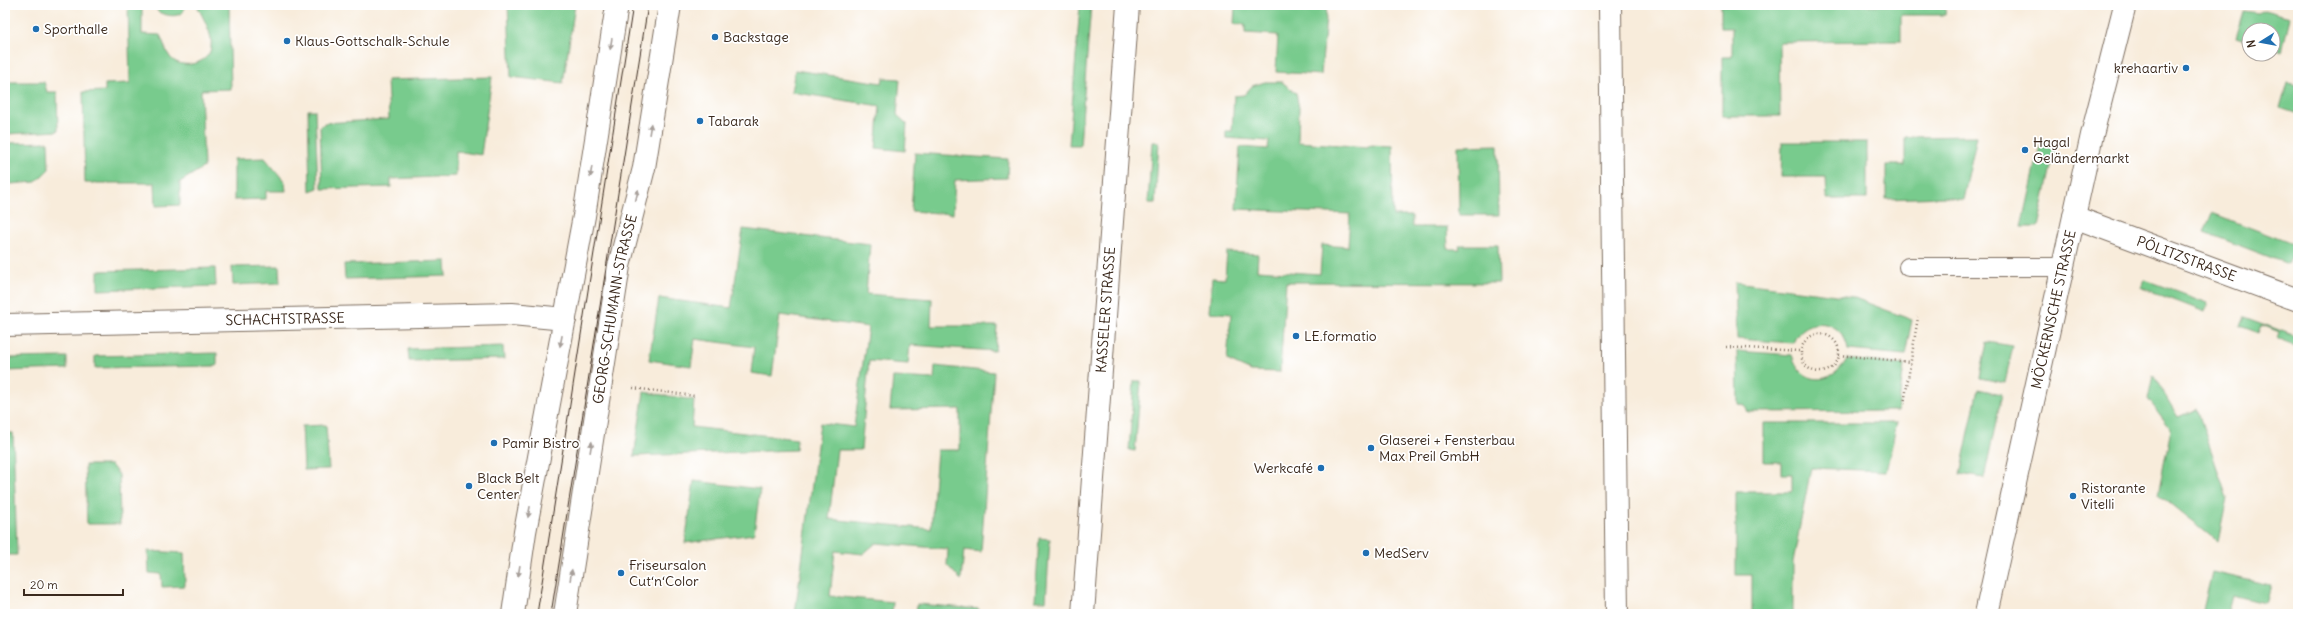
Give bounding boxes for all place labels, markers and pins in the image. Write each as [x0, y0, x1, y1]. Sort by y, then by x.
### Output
place label: Sporthalle [44, 20, 108, 38]
marker: Sporthalle [31, 24, 41, 34]
place label: Backstage [723, 28, 789, 46]
place label: Klaus-Gottschalk-Schule [295, 32, 449, 50]
marker: Backstage [710, 32, 720, 42]
marker: Klaus-Gottschalk-Schule [282, 36, 292, 46]
place label: krehaartiv [2114, 59, 2178, 77]
marker: krehaartiv [2181, 63, 2191, 73]
place label: Tabarak [708, 112, 759, 130]
marker: Tabarak [695, 116, 705, 126]
place label: Hagal Geländermarkt [2033, 133, 2129, 167]
marker: Hagal Geländermarkt [2020, 145, 2030, 155]
place label: LE.formatio [1304, 327, 1377, 345]
marker: LE.formatio [1291, 331, 1301, 341]
place label: Glaserei + Fensterbau Max Preil GmbH [1379, 431, 1515, 465]
place label: Pamir Bistro [502, 434, 580, 452]
marker: Pamir Bistro [489, 438, 499, 448]
marker: Glaserei + Fensterbau Max Preil GmbH [1366, 443, 1376, 453]
place label: Werkcafé [1254, 459, 1313, 477]
marker: Werkcafé [1316, 463, 1326, 473]
place label: Black Belt Center [477, 469, 540, 503]
place label: Ristorante Vitelli [2081, 479, 2146, 513]
marker: Black Belt Center [464, 481, 474, 491]
marker: Ristorante Vitelli [2068, 491, 2078, 501]
place label: MedServ [1374, 544, 1429, 562]
marker: MedServ [1361, 548, 1371, 558]
place label: Friseursalon Cut‘n‘Color [629, 556, 706, 590]
marker: Friseursalon Cut‘n‘Color [616, 568, 626, 578]

